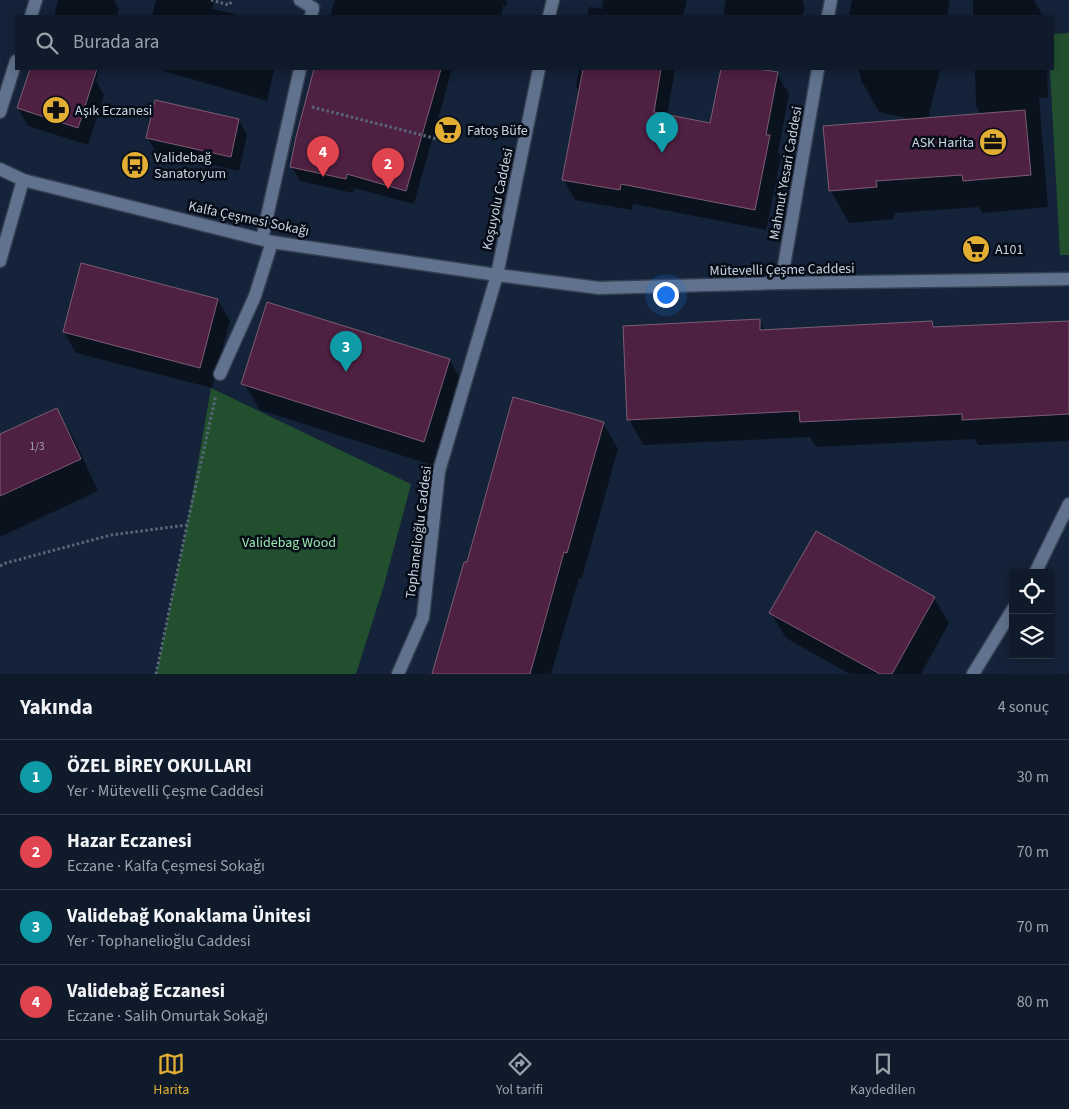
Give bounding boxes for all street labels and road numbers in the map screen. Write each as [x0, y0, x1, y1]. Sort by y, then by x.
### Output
street label: Mahmut Yesari Caddesi [764, 105, 808, 242]
street label: Koşuyolu Caddesi [477, 146, 519, 252]
street label: Kalfa Çeşmesi Sokağı [186, 196, 311, 242]
street label: Mütevelli Çeşme Caddesi [709, 259, 855, 281]
street label: Tophanelioğlu Caddesi [401, 465, 437, 600]

